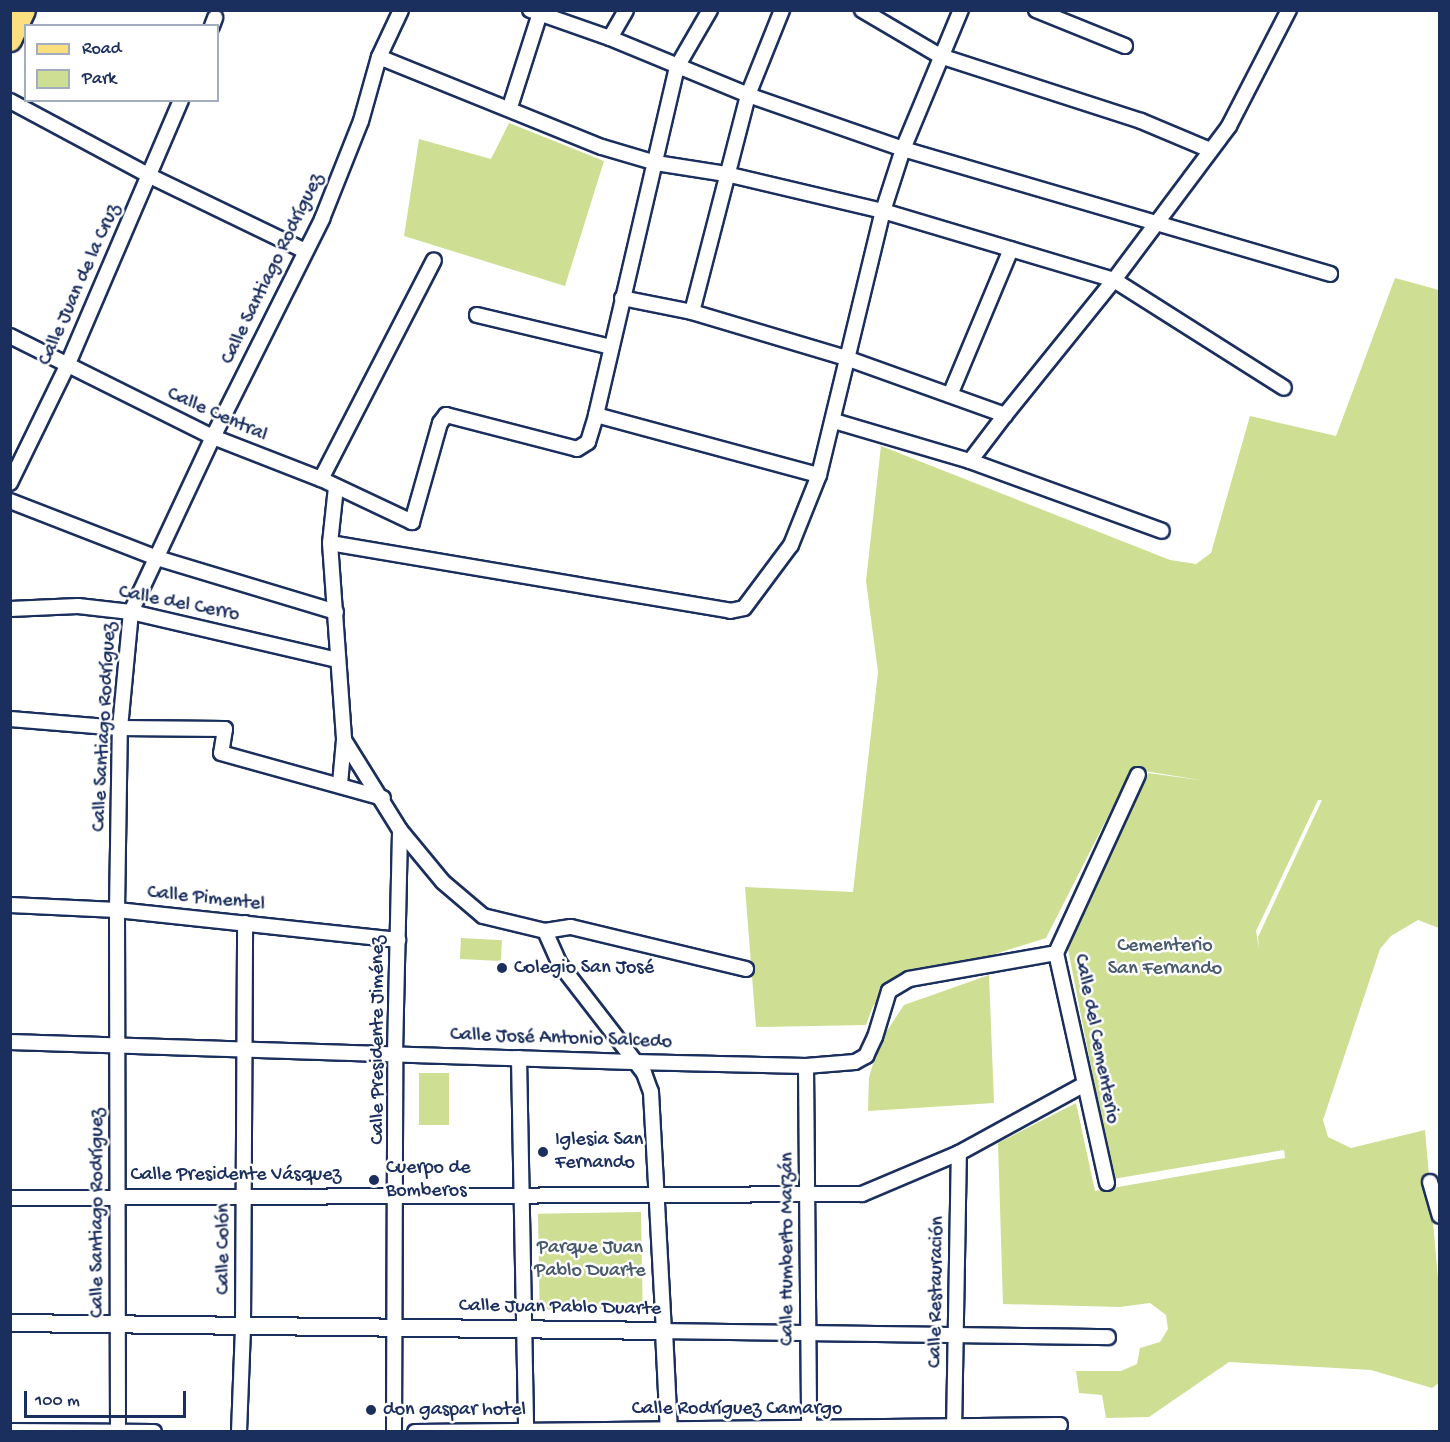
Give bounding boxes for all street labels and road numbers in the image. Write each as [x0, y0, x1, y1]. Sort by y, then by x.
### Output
street label: Calle Santiago Rodríguez [216, 170, 330, 368]
street label: Calle Juan de la Cruz [34, 201, 126, 369]
street label: Calle Central [163, 382, 271, 448]
street label: Calle del Cerro [116, 581, 242, 627]
street label: Calle Santiago Rodríguez [88, 622, 122, 832]
street label: Calle Pimentel [146, 881, 266, 917]
street label: Calle Presidente Jiménez [366, 936, 390, 1144]
street label: Calle del Cementerio [1068, 952, 1124, 1126]
street label: Calle José Antonio Salcedo [450, 1023, 672, 1055]
street label: Calle Santiago Rodríguez [86, 1108, 110, 1318]
street label: Calle Humberto Marzán [776, 1152, 800, 1346]
street label: Calle Presidente Vásquez [131, 1163, 341, 1187]
street label: Calle Colón [212, 1203, 236, 1295]
street label: Calle Restauración [924, 1216, 950, 1368]
street label: Calle Juan Pablo Duarte [459, 1294, 661, 1322]
street label: Calle Rodríguez Camargo [632, 1397, 842, 1421]

